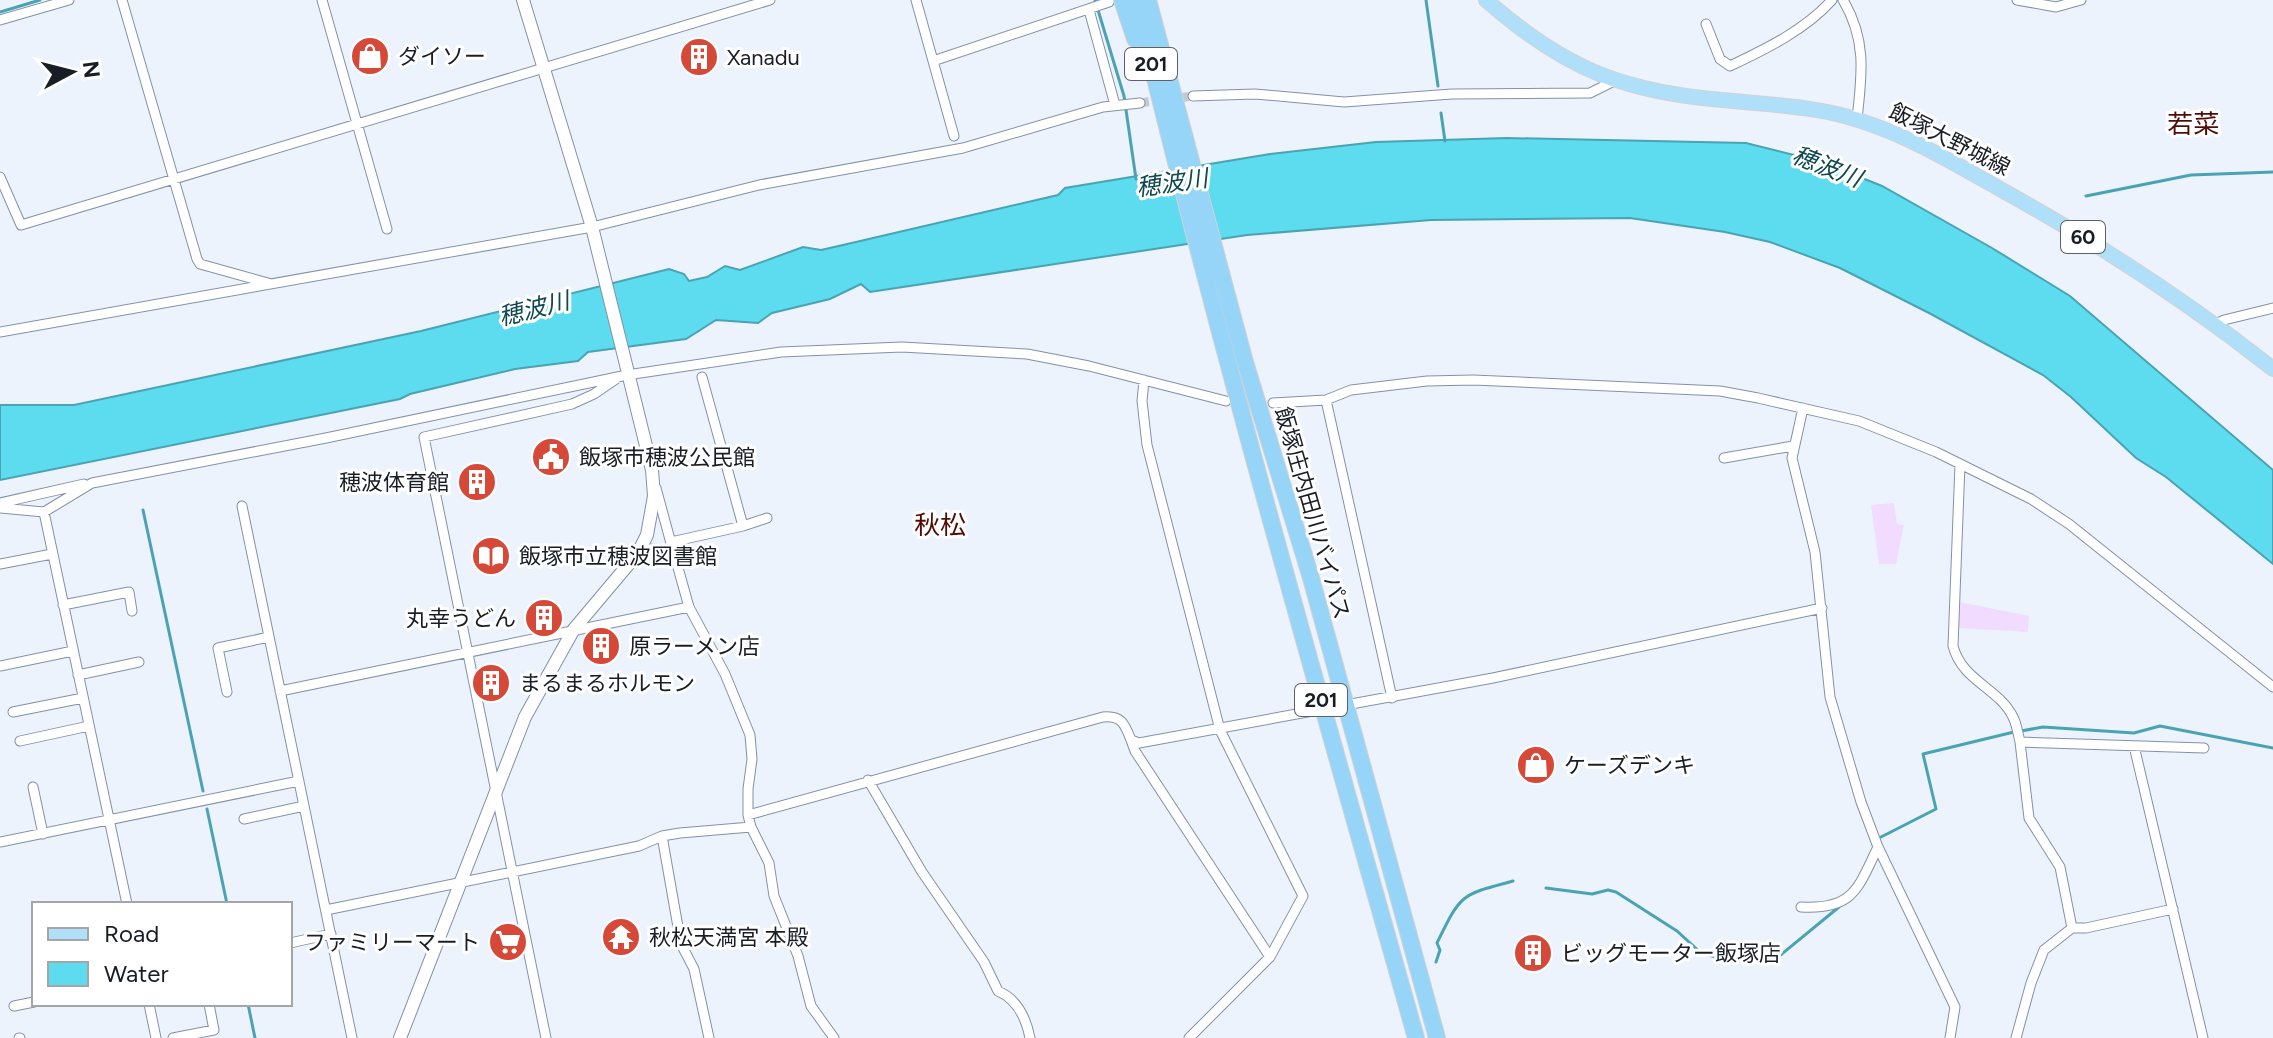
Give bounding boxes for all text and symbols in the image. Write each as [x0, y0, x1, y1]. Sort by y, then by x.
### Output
north arrow [32, 32, 112, 112]
shop icon: ダイソー [349, 35, 391, 77]
building icon: Xanadu [678, 36, 720, 78]
place label: ダイソー [398, 43, 486, 70]
place label: Xanadu [727, 44, 800, 71]
road number: 201 [1125, 48, 1177, 80]
text: N [77, 60, 106, 80]
street label: 飯塚大野城線 [1885, 97, 2015, 181]
district label: 若菜 [2167, 108, 2219, 140]
water label: 穂波川 [1788, 140, 1869, 194]
water label: 穂波川 [1134, 163, 1213, 202]
road number: 60 [2061, 221, 2105, 253]
water label: 穂波川 [495, 285, 575, 331]
street label: 飯塚庄内田川バイパス [1269, 404, 1356, 622]
public building icon: 飯塚市穂波公民館 [530, 436, 572, 478]
place label: 飯塚市穂波公民館 [579, 444, 755, 471]
building icon: 穂波体育館 [456, 461, 498, 503]
place label: 穂波体育館 [339, 469, 449, 496]
district label: 秋松 [914, 509, 966, 541]
library icon: 飯塚市立穂波図書館 [470, 535, 512, 577]
place label: 飯塚市立穂波図書館 [519, 543, 717, 570]
building icon: 丸幸うどん [523, 597, 565, 639]
place label: 丸幸うどん [406, 605, 516, 632]
building icon: 原ラーメン店 [580, 625, 622, 667]
place label: 原ラーメン店 [629, 633, 760, 660]
building icon: まるまるホルモン [470, 662, 512, 704]
place label: まるまるホルモン [519, 670, 695, 697]
road number: 201 [1295, 684, 1347, 716]
shop icon: ケーズデンキ [1515, 744, 1557, 786]
place label: ケーズデンキ [1564, 752, 1695, 779]
legend [32, 902, 292, 1006]
temple icon: 秋松天満宮 本殿 [600, 916, 642, 958]
text: Road [104, 919, 159, 948]
supermarket icon: ファミリーマート [487, 921, 529, 963]
place label: 秋松天満宮 本殿 [649, 924, 808, 951]
place label: ファミリーマート [304, 929, 480, 956]
building icon: ビッグモーター飯塚店 [1512, 932, 1554, 974]
place label: ビッグモーター飯塚店 [1561, 940, 1781, 967]
text: Water [104, 959, 169, 988]

